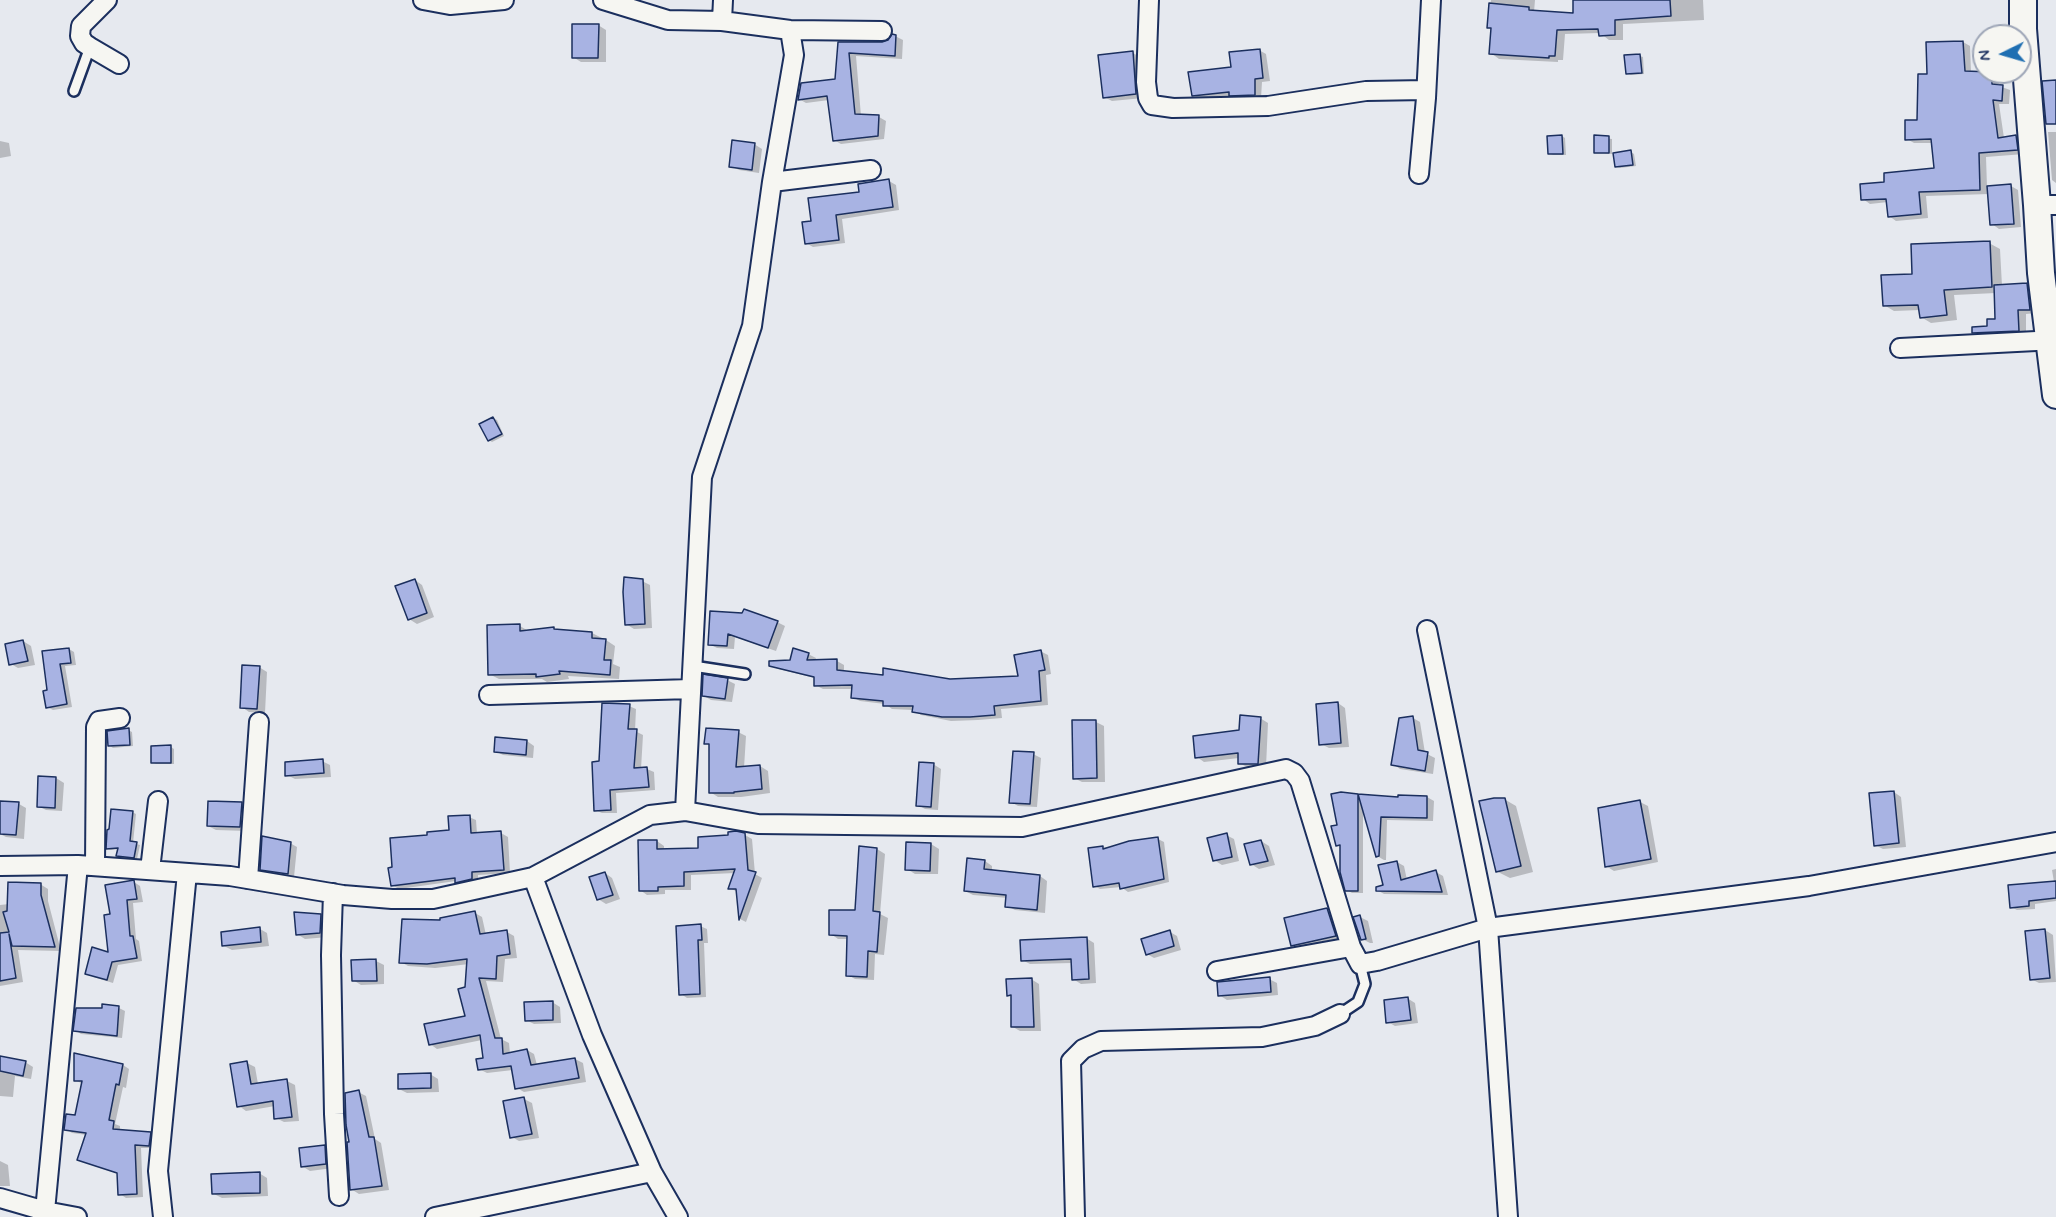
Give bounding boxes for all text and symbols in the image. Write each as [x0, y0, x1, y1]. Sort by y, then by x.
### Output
north arrow [1972, 24, 2032, 84]
text: N [1975, 49, 1996, 62]

